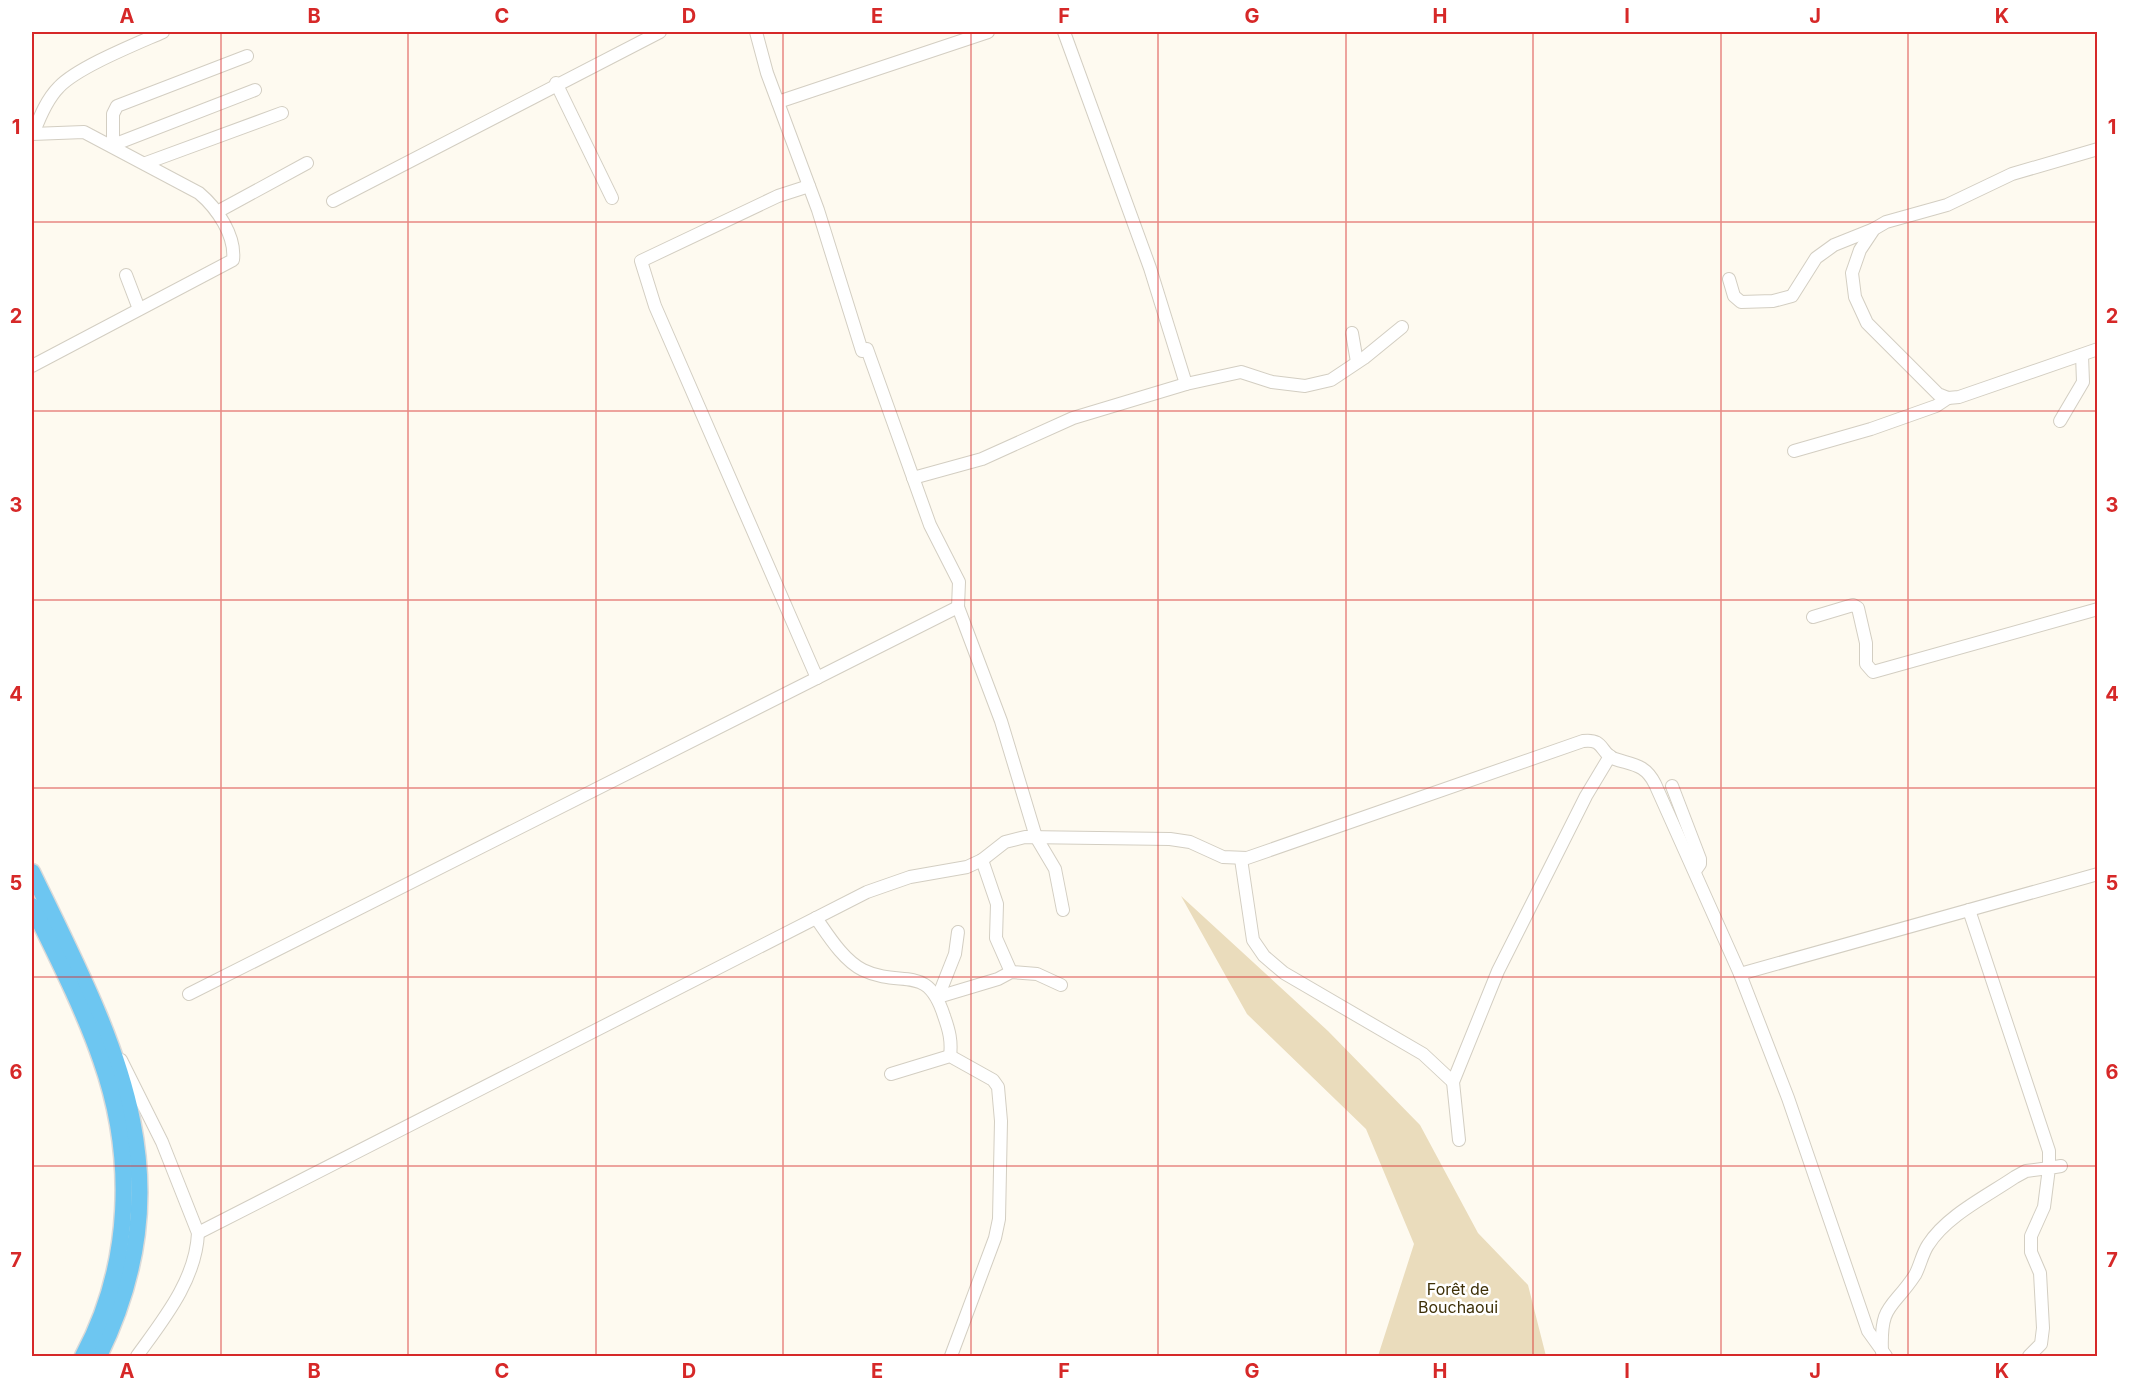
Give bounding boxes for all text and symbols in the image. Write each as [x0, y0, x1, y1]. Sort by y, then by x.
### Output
text: A [120, 4, 135, 28]
text: B [307, 4, 321, 28]
text: C [495, 4, 509, 28]
text: D [682, 4, 696, 28]
text: E [871, 4, 883, 28]
text: F [1058, 4, 1070, 28]
text: G [1244, 4, 1260, 28]
text: H [1433, 4, 1447, 28]
text: I [1624, 4, 1630, 28]
text: J [1809, 4, 1821, 28]
text: K [1995, 4, 2009, 28]
text: 1 [12, 115, 20, 139]
text: 1 [2108, 115, 2116, 139]
text: 2 [10, 304, 22, 328]
text: 2 [2106, 304, 2118, 328]
text: 3 [10, 493, 22, 517]
text: 3 [2106, 493, 2118, 517]
text: 4 [9, 682, 23, 706]
text: 4 [2105, 682, 2119, 706]
text: 5 [10, 871, 22, 895]
text: 5 [2106, 871, 2118, 895]
text: 6 [10, 1060, 23, 1084]
text: 6 [2106, 1060, 2119, 1084]
text: 7 [10, 1248, 22, 1272]
text: 7 [2106, 1248, 2118, 1272]
park label: Forêt de Bouchaoui [1418, 1279, 1498, 1317]
text: A [120, 1359, 135, 1383]
text: B [307, 1359, 321, 1383]
text: C [495, 1359, 509, 1383]
text: D [682, 1359, 696, 1383]
text: E [871, 1359, 883, 1383]
text: F [1058, 1359, 1070, 1383]
text: G [1244, 1359, 1260, 1383]
text: H [1433, 1359, 1447, 1383]
text: I [1624, 1359, 1630, 1383]
text: J [1809, 1359, 1821, 1383]
text: K [1995, 1359, 2009, 1383]

